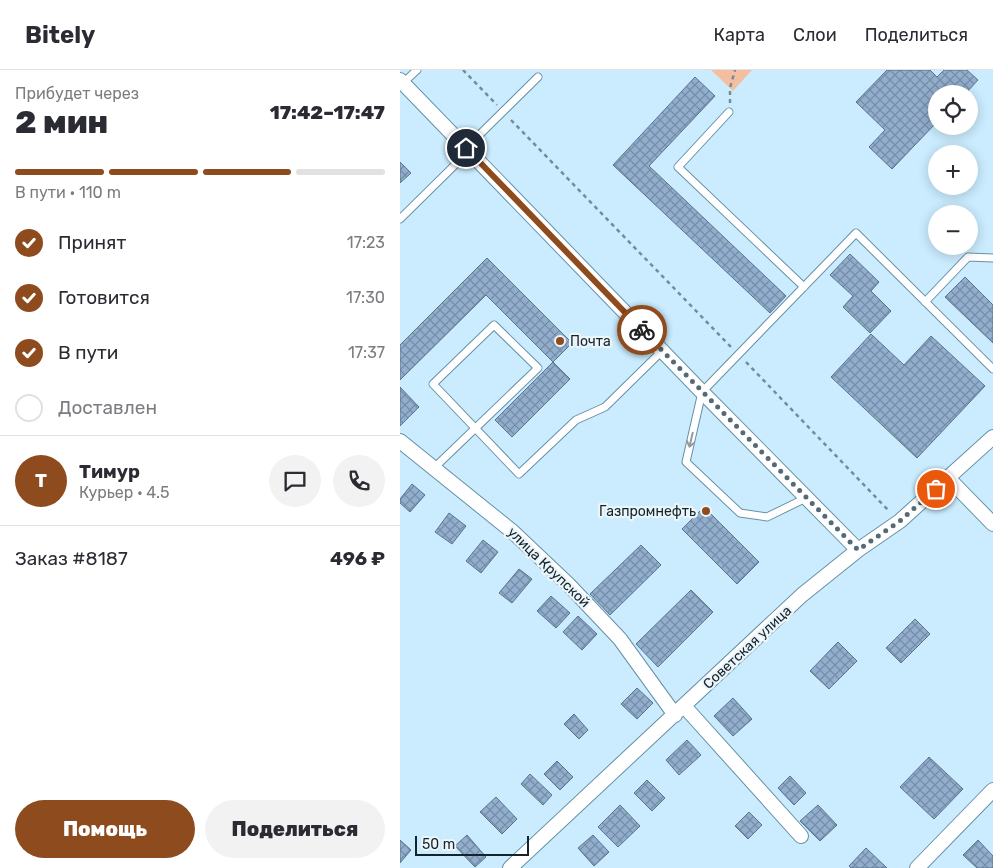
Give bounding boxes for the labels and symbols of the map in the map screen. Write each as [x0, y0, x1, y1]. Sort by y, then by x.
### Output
pin [445, 127, 487, 169]
courier [617, 305, 667, 355]
place label: Почта [570, 333, 611, 350]
marker: Почта [554, 335, 566, 347]
one-way arrow [686, 431, 695, 447]
pin [915, 468, 957, 510]
place label: Газпромнефть [599, 503, 696, 520]
marker: Газпромнефть [700, 505, 712, 517]
street label: улица Крупской [504, 524, 593, 611]
street label: Советская улица [700, 602, 795, 693]
scale bar [415, 833, 529, 856]

